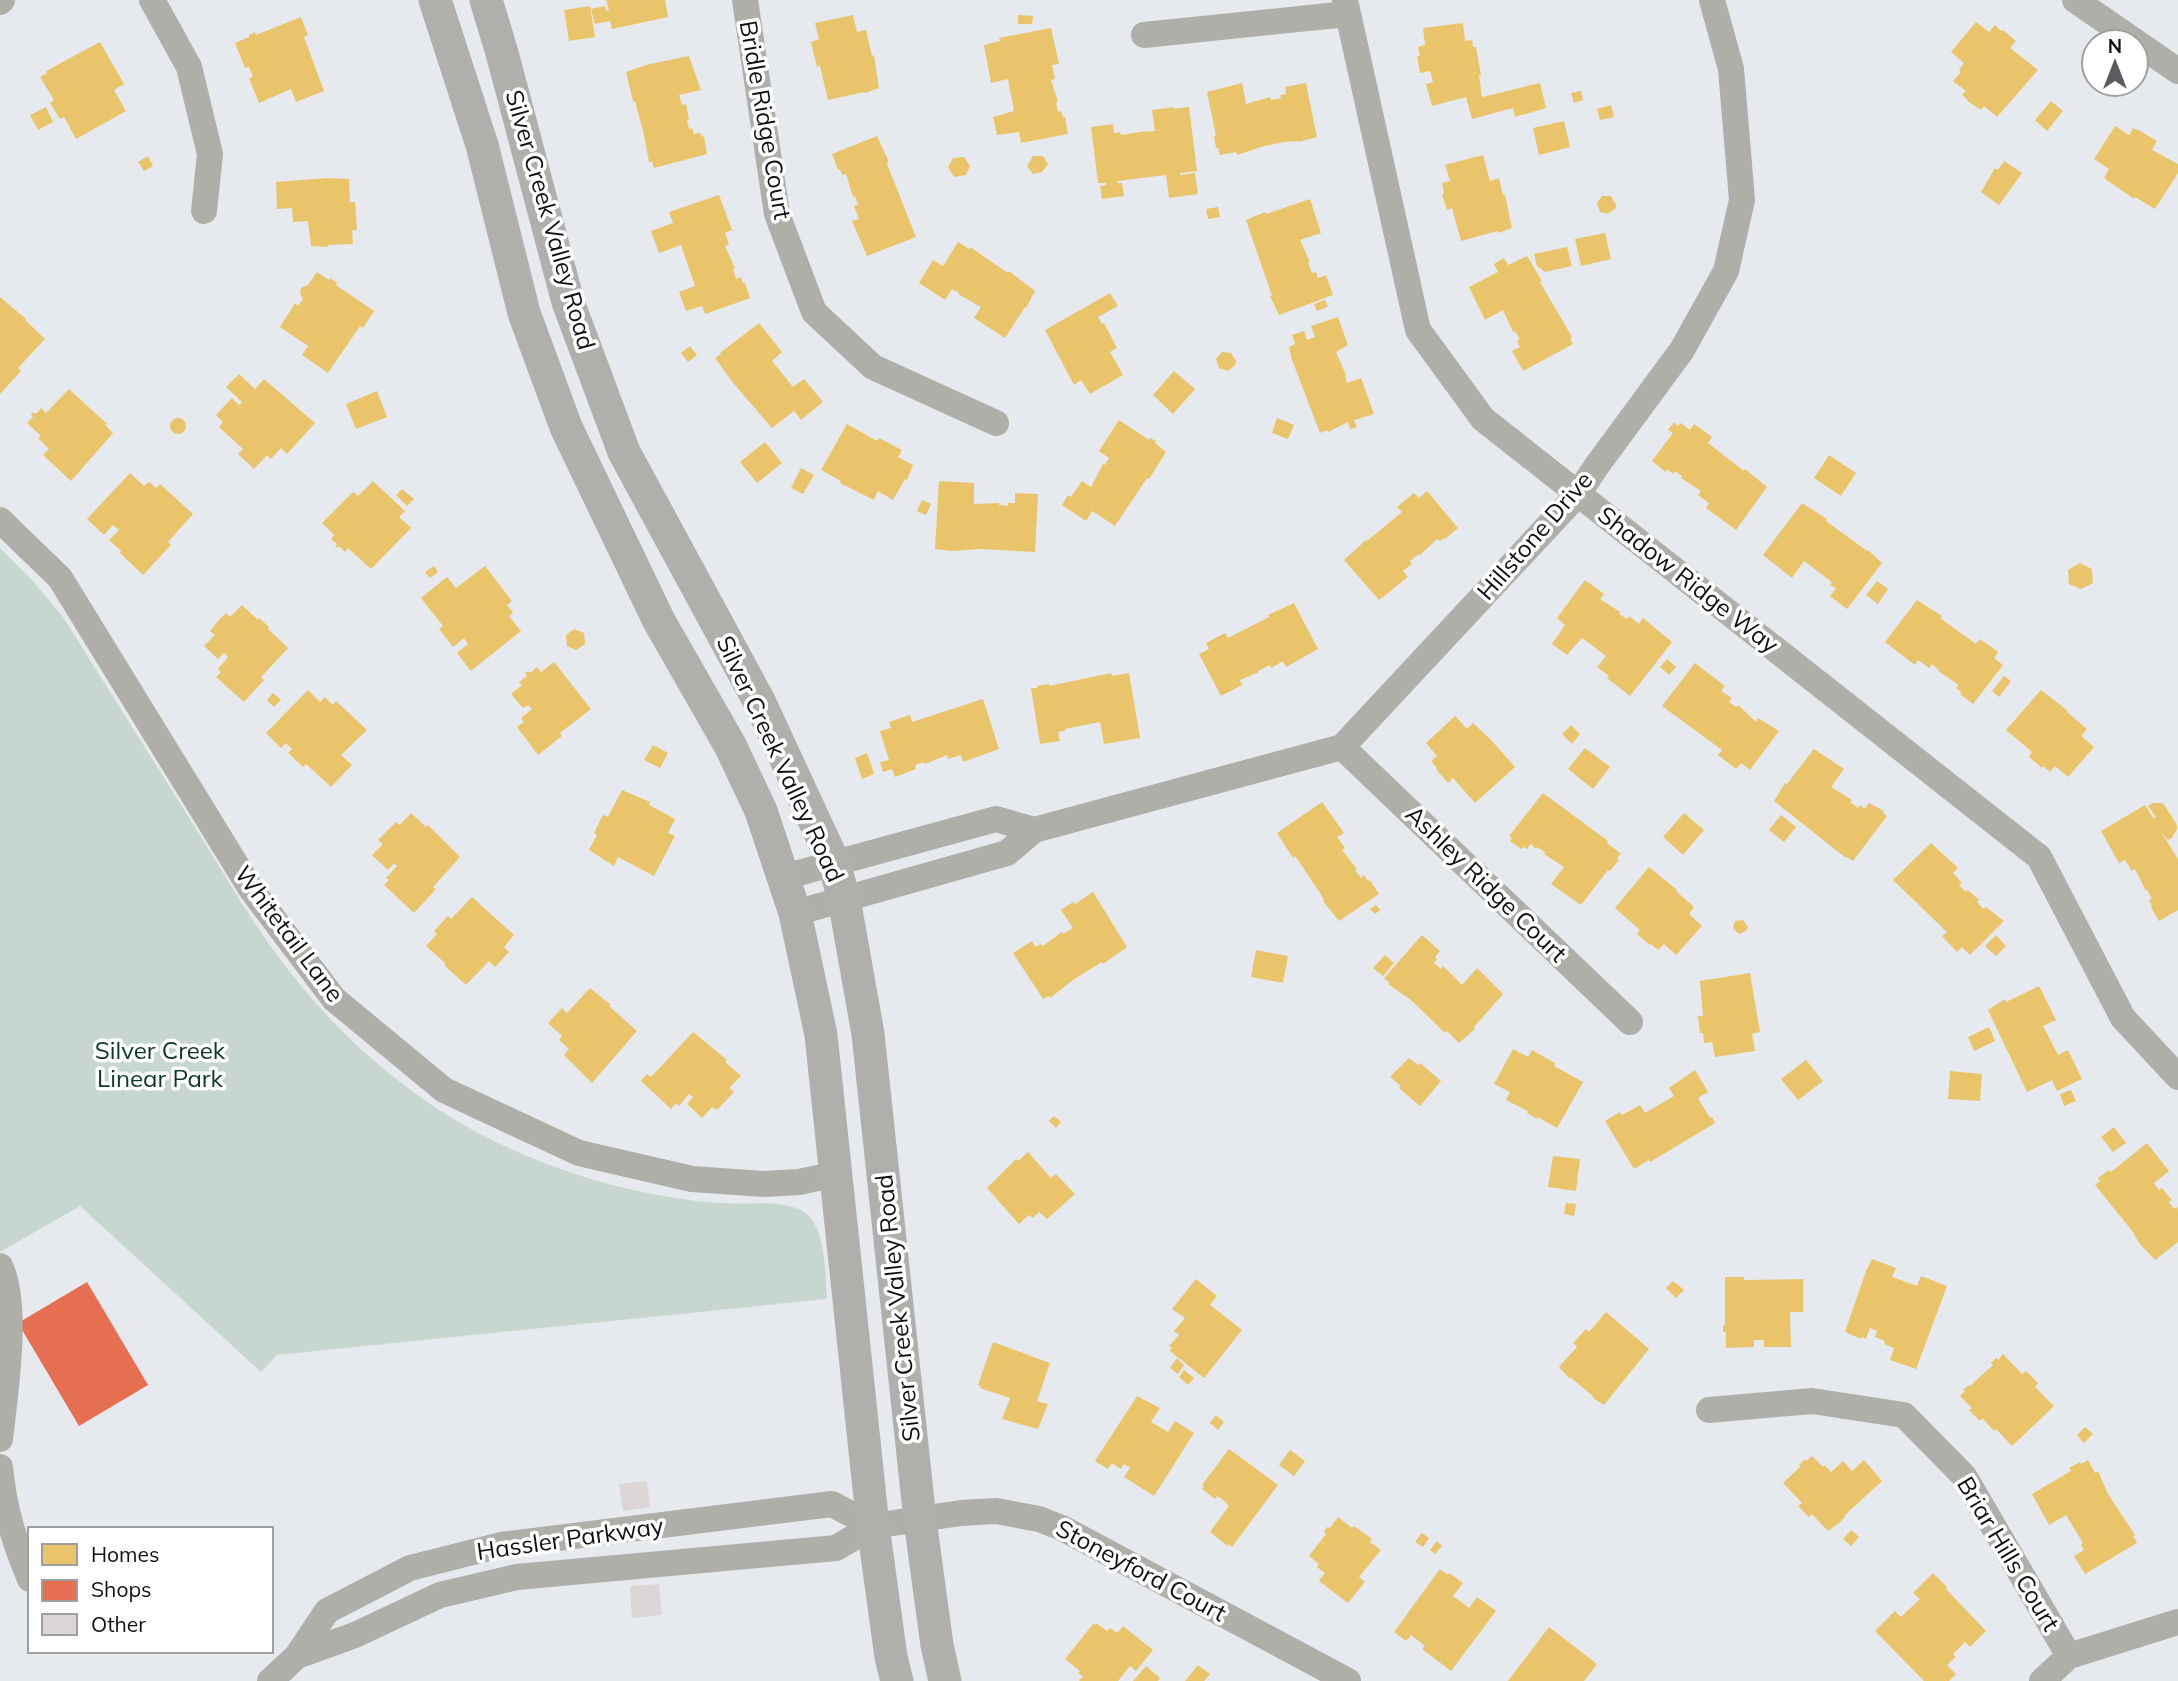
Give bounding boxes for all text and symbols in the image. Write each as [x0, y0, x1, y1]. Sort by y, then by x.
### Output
street label: Bridle Ridge Court [734, 18, 798, 222]
north arrow [2080, 28, 2150, 98]
text: N [2108, 34, 2122, 58]
street label: Silver Creek Valley Road [500, 86, 602, 353]
street label: Hillstone Drive [1470, 465, 1598, 606]
street label: Shadow Ridge Way [1592, 499, 1785, 659]
street label: Silver Creek Valley Road [711, 631, 851, 887]
street label: Ashley Ridge Court [1400, 799, 1574, 968]
street label: Whitetail Lane [229, 859, 351, 1007]
park label: Silver Creek Linear Park [95, 1035, 226, 1093]
street label: Silver Creek Valley Road [868, 1173, 926, 1443]
street label: Briar Hills Court [1951, 1471, 2067, 1636]
street label: Hassler Parkway [475, 1510, 665, 1566]
street label: Stoneyford Court [1051, 1513, 1232, 1628]
legend [28, 1527, 273, 1653]
text: Homes [91, 1541, 159, 1567]
text: Shops [91, 1576, 151, 1602]
text: Other [91, 1611, 146, 1637]

